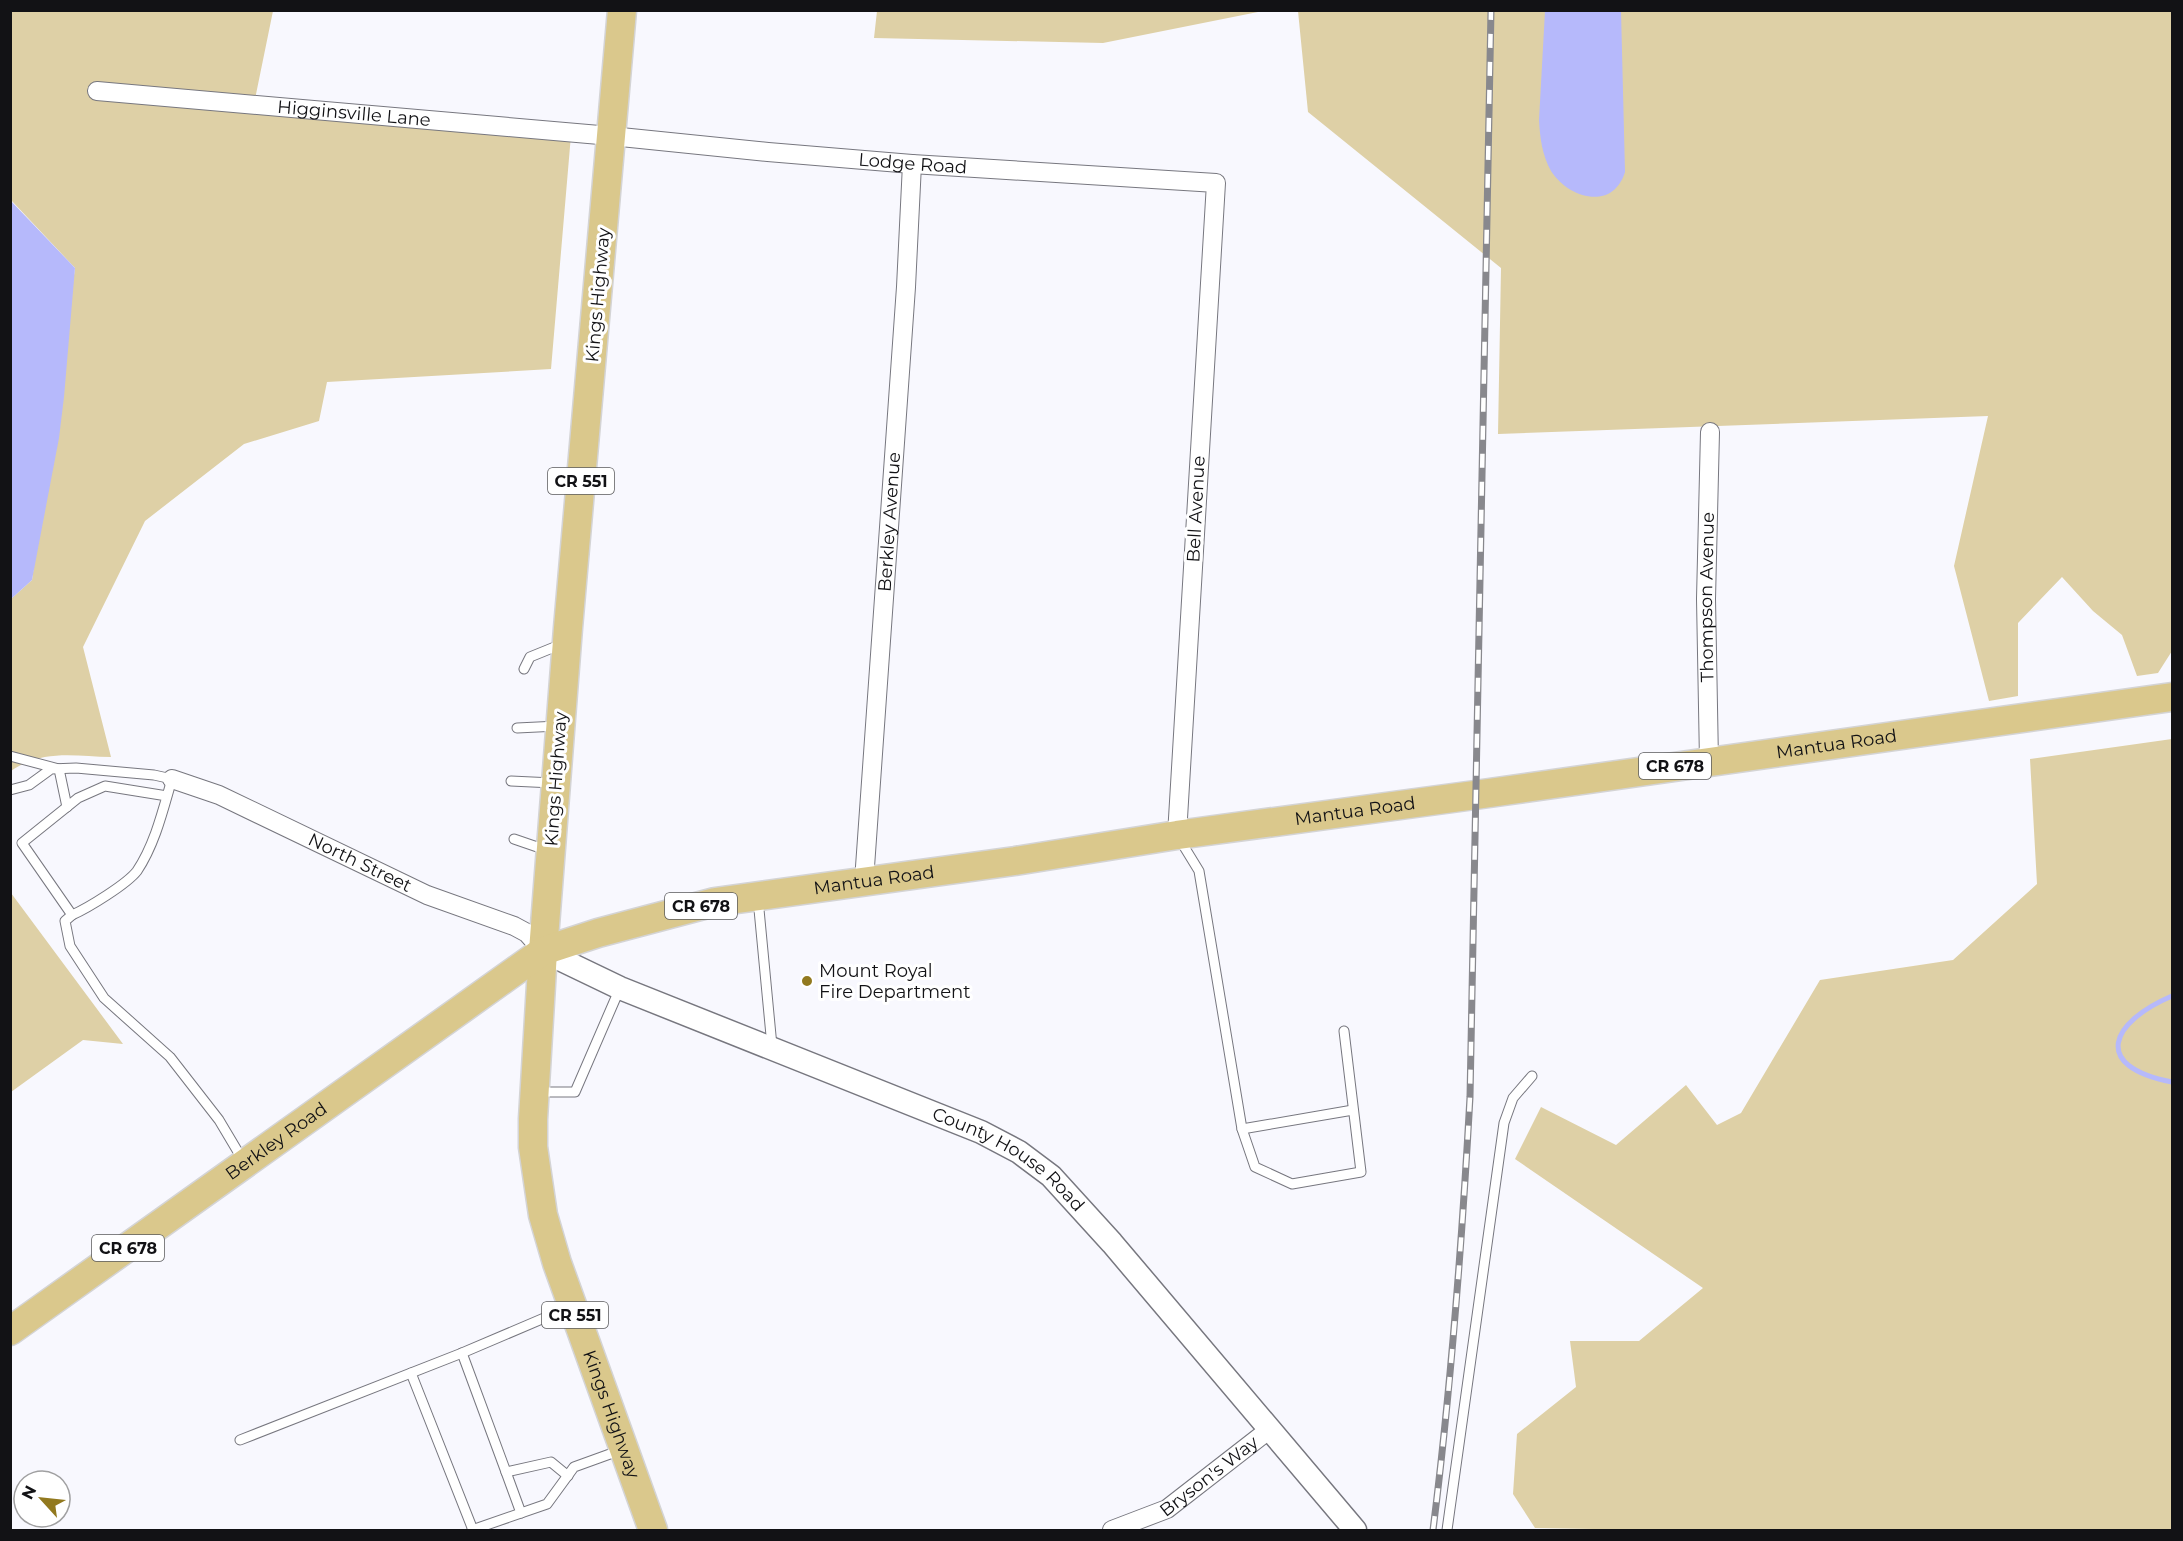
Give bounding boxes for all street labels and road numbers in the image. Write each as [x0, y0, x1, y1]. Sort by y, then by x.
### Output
street label: Higginsville Lane [276, 96, 432, 131]
street label: Lodge Road [857, 149, 968, 178]
street label: Kings Highway [581, 227, 615, 363]
street label: Berkley Avenue [873, 451, 905, 593]
street label: Bell Avenue [1182, 455, 1210, 563]
road number: CR 551 [548, 468, 614, 494]
street label: Thompson Avenue [1695, 512, 1719, 682]
street label: Kings Highway [540, 711, 572, 847]
street label: Mantua Road [1775, 725, 1898, 764]
road number: CR 678 [1639, 753, 1711, 779]
street label: Mantua Road [1293, 792, 1417, 830]
street label: North Street [305, 829, 415, 897]
street label: Mantua Road [812, 861, 936, 899]
road number: CR 678 [665, 893, 737, 919]
street label: Berkley Road [221, 1098, 331, 1185]
street label: County House Road [929, 1103, 1089, 1216]
road number: CR 678 [92, 1235, 164, 1261]
road number: CR 551 [542, 1302, 608, 1328]
street label: Kings Highway [578, 1347, 645, 1482]
street label: Bryson's Way [1155, 1431, 1263, 1522]

